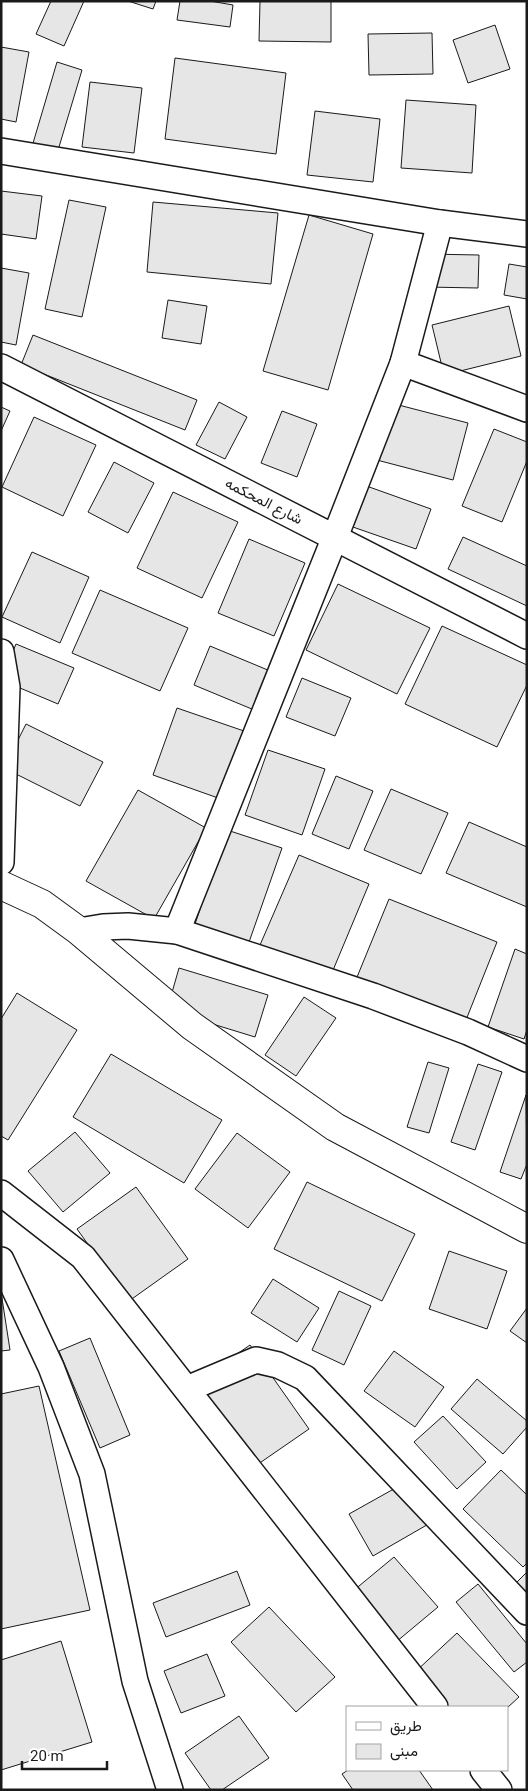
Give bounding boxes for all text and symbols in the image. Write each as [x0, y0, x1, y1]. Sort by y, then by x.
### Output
street label: شارع المحكمه [221, 474, 306, 530]
legend [346, 1706, 508, 1771]
text: طريق [390, 1717, 422, 1736]
scale bar [22, 1738, 108, 1770]
text: مبنى [390, 1742, 418, 1761]
text: 20 m [30, 1747, 64, 1765]

